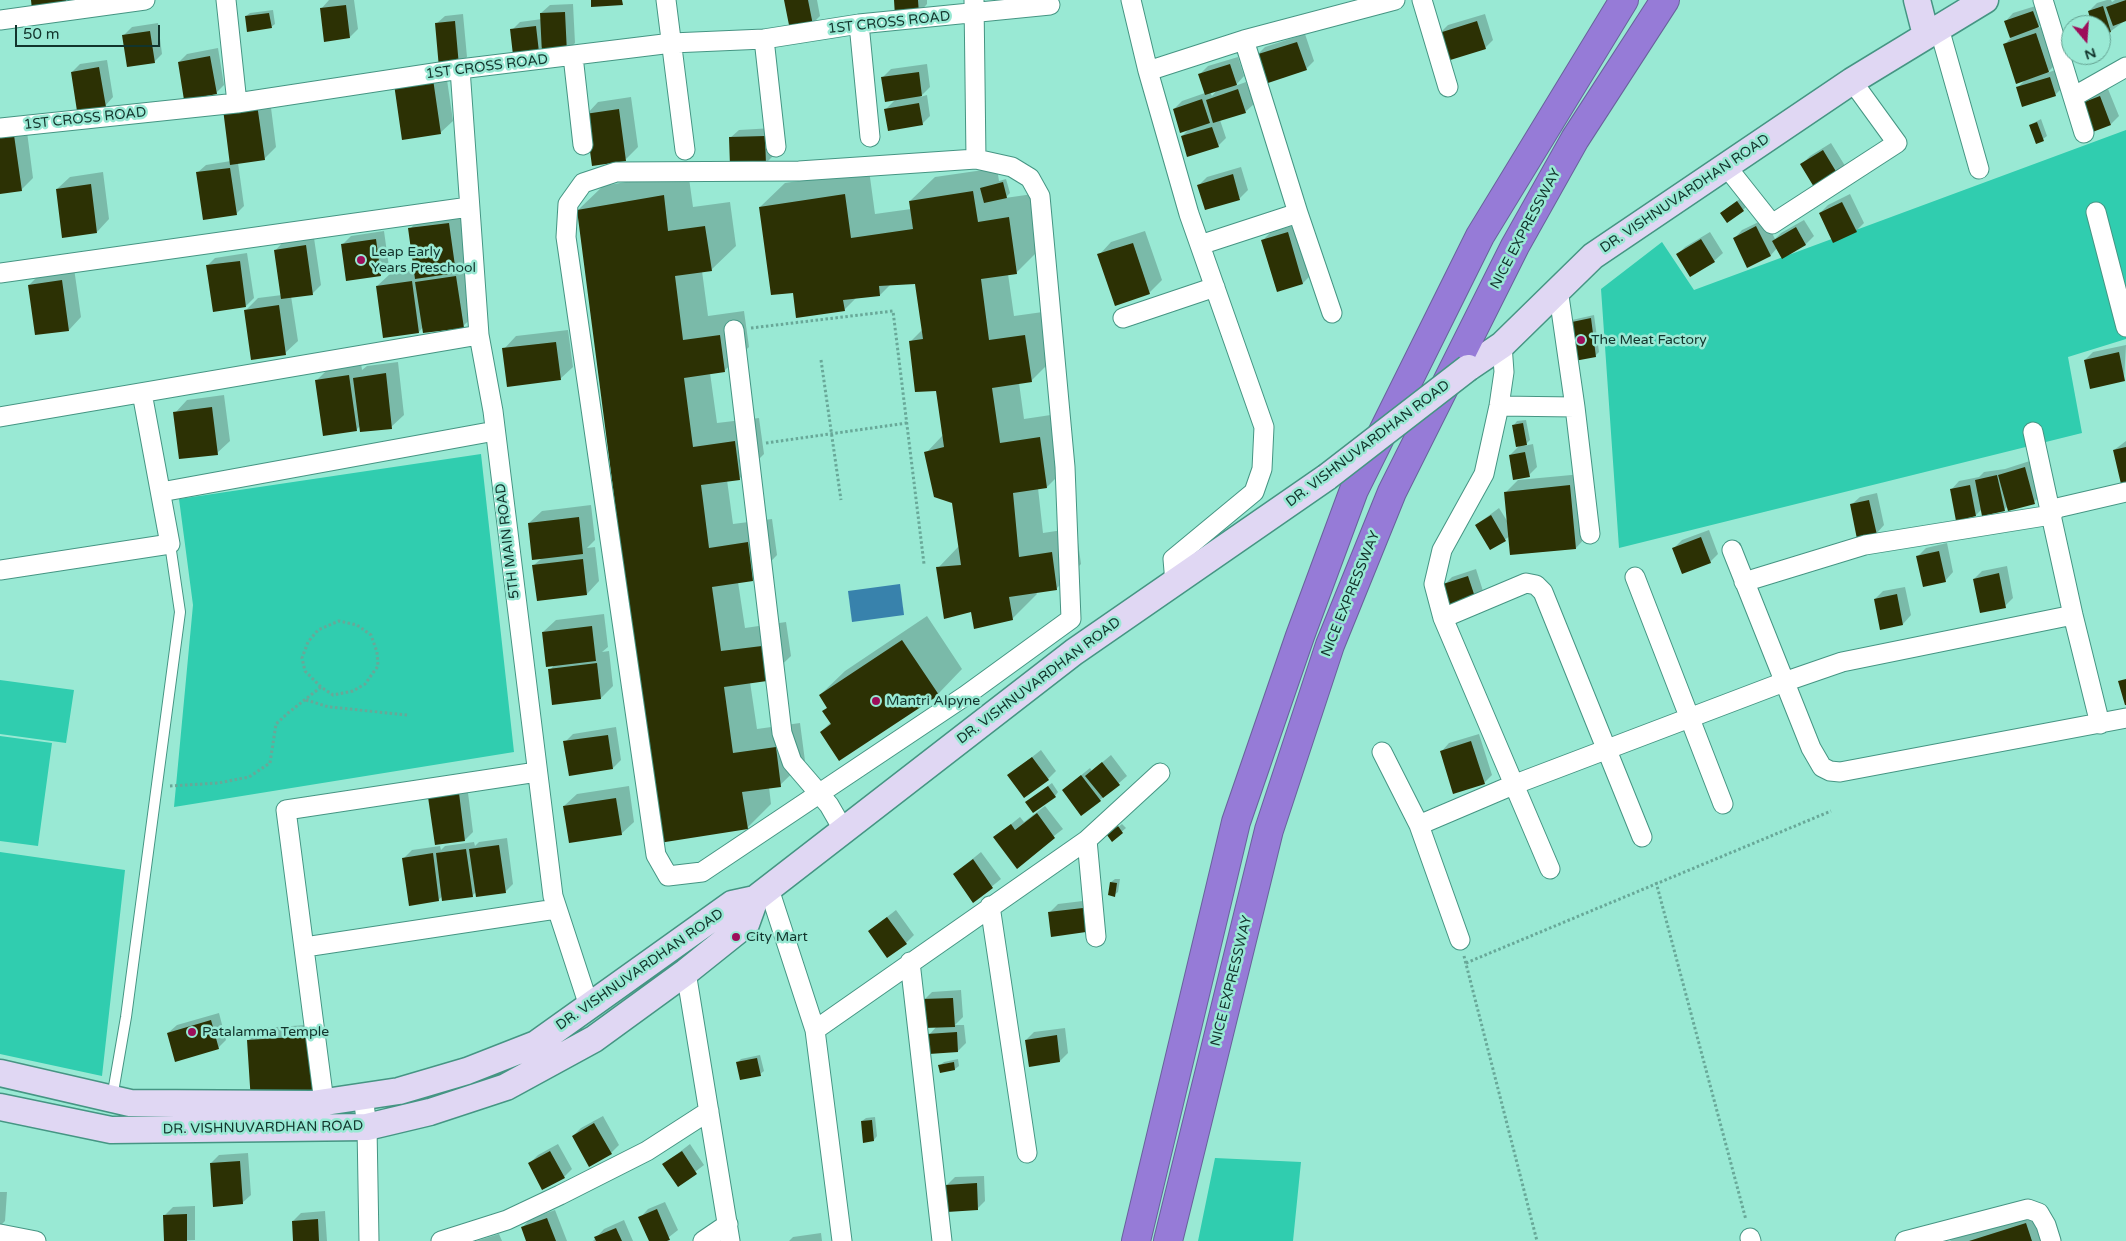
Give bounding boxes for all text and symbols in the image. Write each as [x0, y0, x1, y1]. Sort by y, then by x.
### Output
street label: 1ST CROSS ROAD [827, 8, 951, 38]
scale bar [18, 15, 162, 47]
north arrow [2061, 15, 2111, 65]
text: 50 m [23, 25, 60, 43]
text: N [2083, 44, 2098, 64]
street label: 1ST CROSS ROAD [425, 51, 549, 83]
street label: 1ST CROSS ROAD [23, 104, 147, 134]
street label: DR. VISHNUVARDHAN ROAD [1597, 131, 1773, 257]
street label: NICE EXPRESSWAY [1487, 166, 1565, 292]
place label: Leap Early Years Preschool [371, 244, 476, 276]
marker: Leap Early Years Preschool [355, 254, 367, 266]
place label: The Meat Factory [1591, 332, 1707, 348]
marker: The Meat Factory [1575, 334, 1587, 346]
street label: DR. VISHNUVARDHAN ROAD [1283, 377, 1453, 511]
street label: 5TH MAIN ROAD [493, 482, 523, 600]
street label: NICE EXPRESSWAY [1318, 529, 1384, 659]
street label: DR. VISHNUVARDHAN ROAD [954, 614, 1124, 748]
place label: Mantri Alpyne [886, 693, 980, 709]
marker: Mantri Alpyne [870, 695, 882, 707]
street label: DR. VISHNUVARDHAN ROAD [553, 906, 727, 1034]
street label: NICE EXPRESSWAY [1208, 914, 1256, 1048]
place label: City Mart [746, 929, 808, 945]
marker: City Mart [730, 931, 742, 943]
place label: Patalamma Temple [202, 1024, 329, 1040]
marker: Patalamma Temple [186, 1026, 198, 1038]
street label: DR. VISHNUVARDHAN ROAD [163, 1118, 363, 1138]

